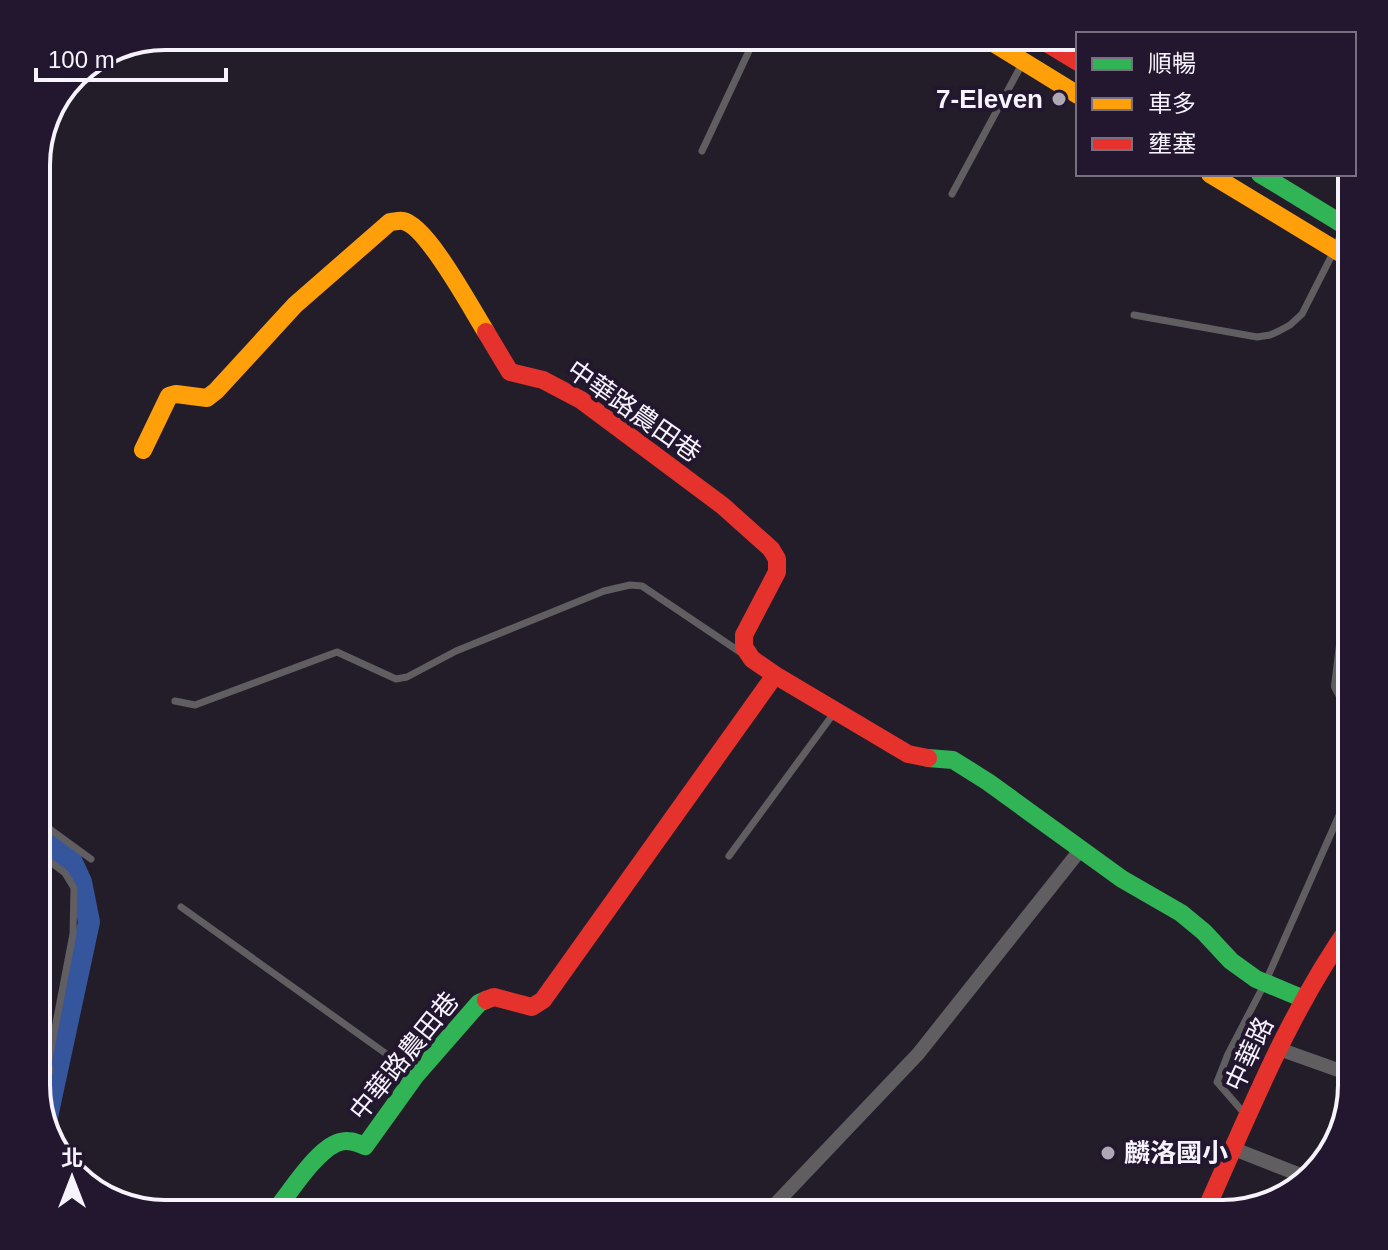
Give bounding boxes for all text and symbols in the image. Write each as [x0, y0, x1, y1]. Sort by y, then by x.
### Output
scale bar [36, 32, 226, 82]
legend [1076, 32, 1356, 176]
text: 100 m [48, 46, 115, 73]
text: 順暢 [1148, 50, 1196, 77]
place label: 7-Eleven [936, 84, 1043, 114]
marker: 7-Eleven [1050, 90, 1068, 108]
text: 車多 [1148, 90, 1196, 117]
text: 壅塞 [1148, 130, 1196, 157]
street label: 中華路農田巷 [561, 354, 707, 468]
street label: 中華路農田巷 [343, 986, 465, 1126]
street label: 中華路 [1219, 1012, 1279, 1096]
north arrow [32, 1138, 112, 1218]
place label: 麟洛國小 [1124, 1138, 1228, 1168]
marker: 麟洛國小 [1099, 1144, 1117, 1162]
text: 北 [61, 1146, 83, 1171]

